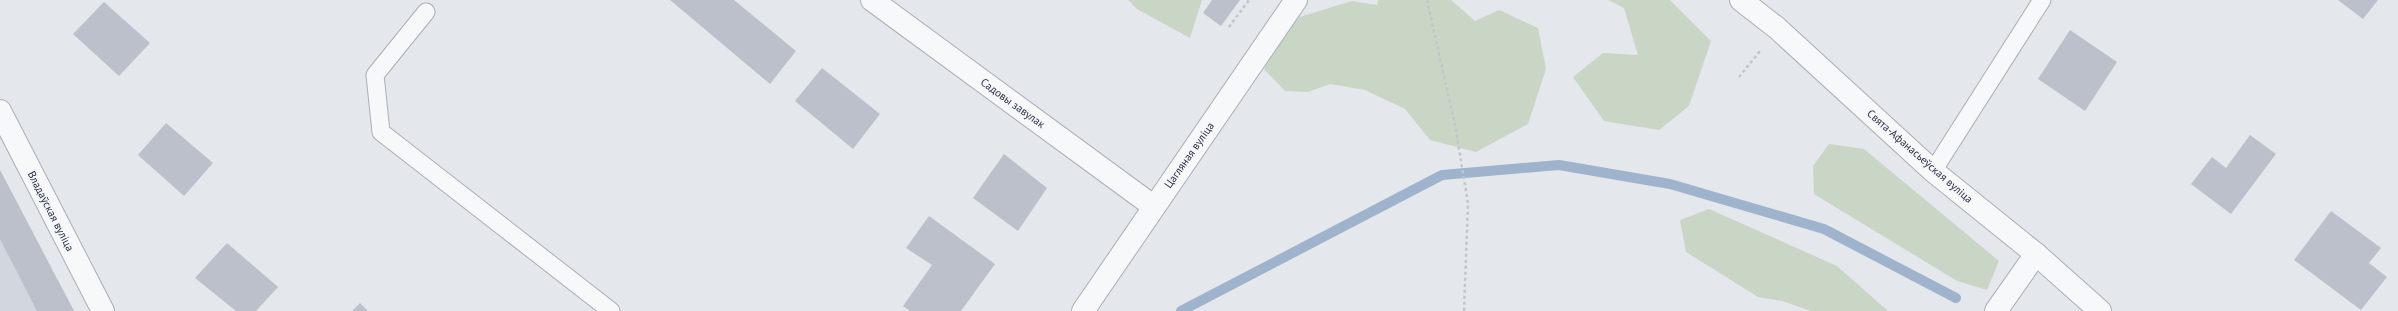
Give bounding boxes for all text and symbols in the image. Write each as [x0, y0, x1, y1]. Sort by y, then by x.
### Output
street label: Садовы завулак [978, 75, 1049, 132]
street label: Свята-Афанасьеўская вуліца [1864, 106, 1976, 206]
street label: Цагляная вуліца [1161, 119, 1217, 191]
street label: Владаўская вуліца [25, 169, 77, 253]

